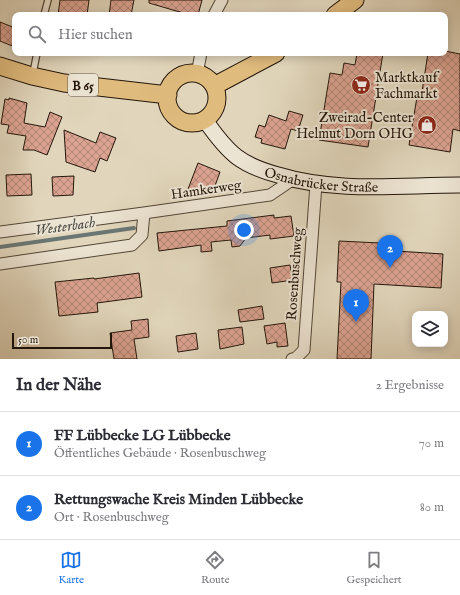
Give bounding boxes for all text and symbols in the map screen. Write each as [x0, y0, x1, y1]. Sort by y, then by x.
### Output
search box [12, 12, 448, 56]
icon: search [26, 23, 48, 45]
text: Hier suchen [58, 25, 133, 44]
place label: Marktkauf Fachmarkt [375, 69, 440, 103]
road number: B 65 [68, 74, 98, 96]
supermarket icon: Marktkauf Fachmarkt [350, 74, 372, 96]
place label: Zweirad-Center Helmut Dorn OHG [296, 109, 414, 143]
shop icon: Zweirad-Center Helmut Dorn OHG [416, 114, 438, 136]
street label: Osnabrücker Straße [262, 164, 379, 197]
street label: Hamkerweg [170, 176, 243, 204]
water label: Westerbach [34, 213, 97, 240]
your location [234, 220, 254, 240]
street label: Rosenbuschweg [283, 227, 307, 321]
pin: 2 [377, 235, 403, 268]
pin: 1 [343, 289, 369, 322]
map controls [412, 311, 448, 347]
button: layers [412, 311, 448, 347]
scale bar [12, 331, 112, 350]
text: 50 m [18, 333, 38, 347]
text: In der Nähe [16, 375, 101, 396]
text: 2 Ergebnisse [376, 377, 444, 394]
text: FF Lübbecke LG Lübbecke [54, 426, 231, 445]
text: 1 [27, 435, 31, 452]
text: 70 m [419, 435, 444, 452]
text: Öffentliches Gebäude · Rosenbuschweg [54, 445, 266, 462]
text: Rettungswache Kreis Minden Lübbecke [54, 490, 303, 509]
text: 2 [26, 499, 32, 516]
text: 80 m [420, 499, 444, 516]
text: Ort · Rosenbuschweg [54, 509, 169, 526]
tab: Karte [58, 549, 84, 587]
tab: Route [201, 549, 230, 587]
tab: Gespeichert [347, 549, 402, 587]

